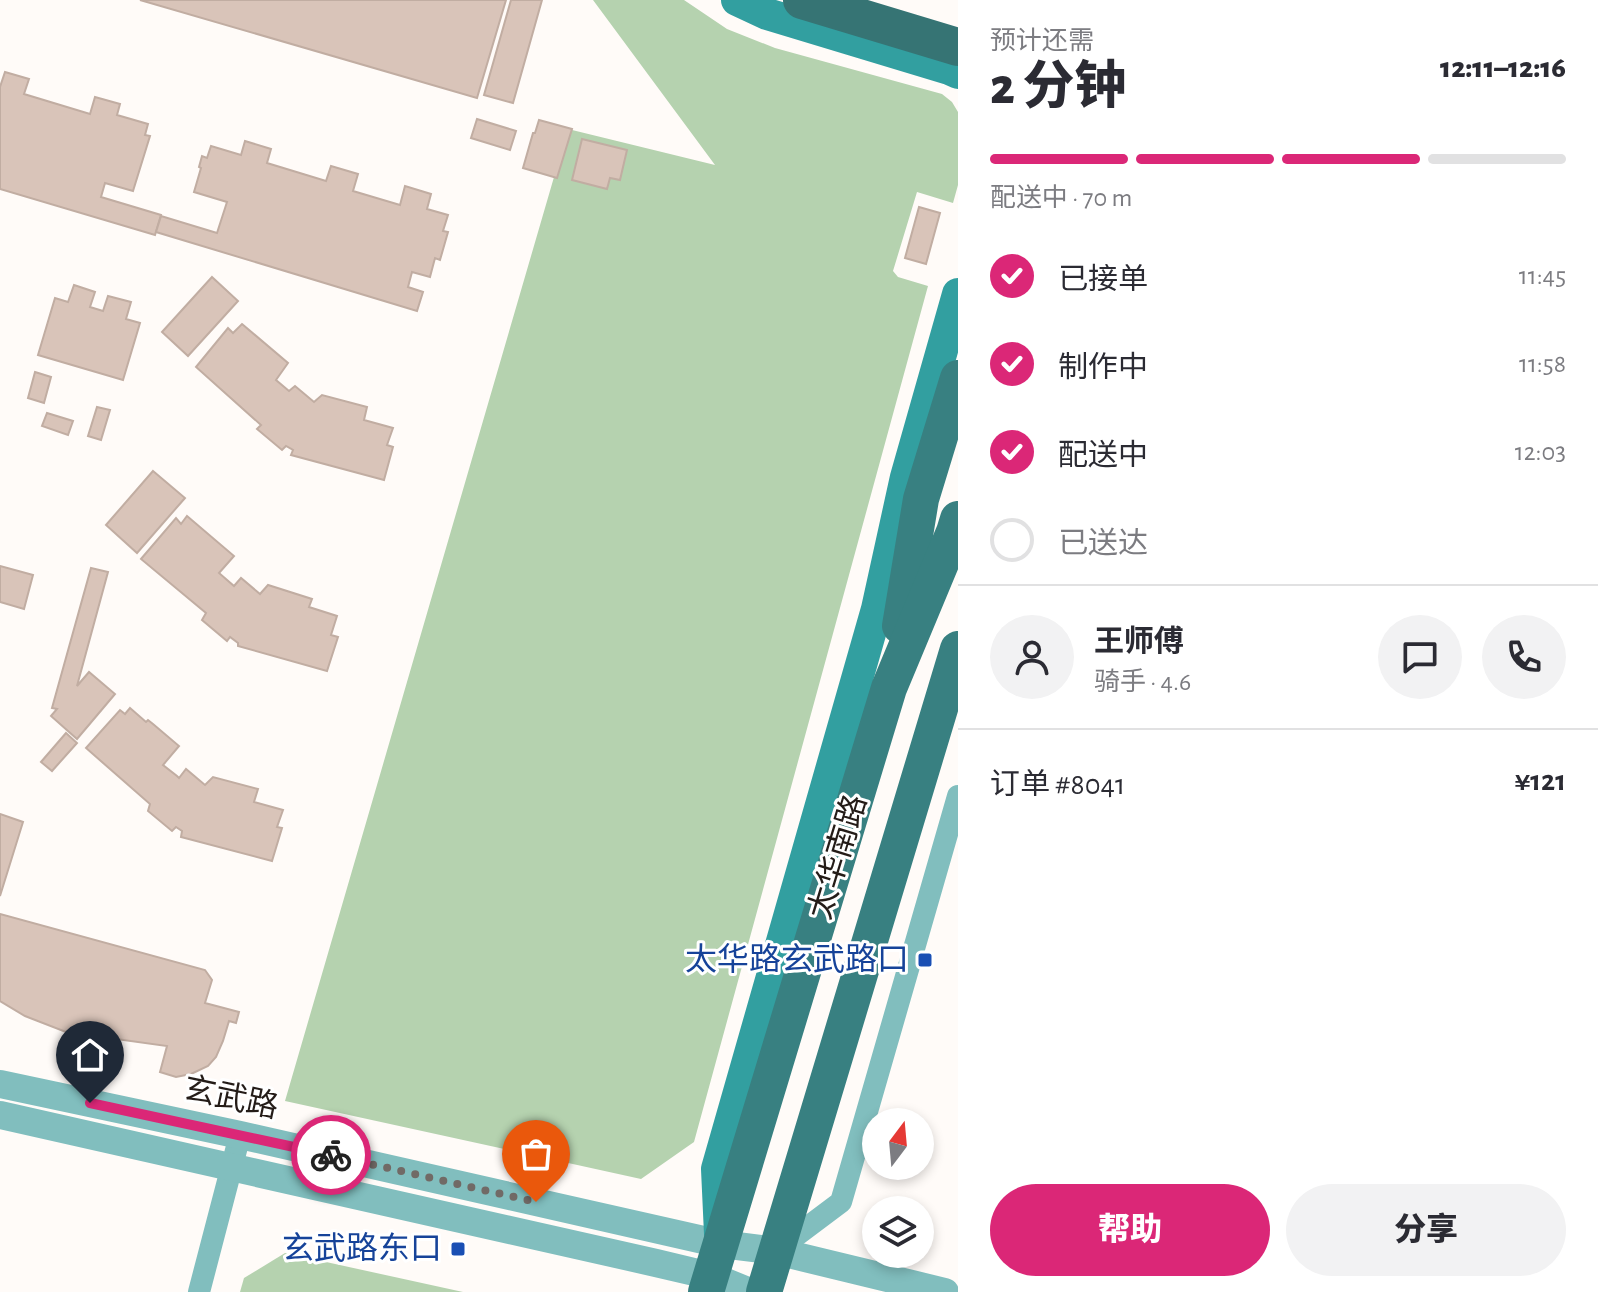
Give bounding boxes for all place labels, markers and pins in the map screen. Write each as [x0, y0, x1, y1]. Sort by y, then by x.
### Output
place label: 太华路玄武路口 [685, 942, 909, 976]
marker: 太华路玄武路口 [916, 951, 934, 969]
pin [56, 1021, 124, 1103]
pin [502, 1120, 570, 1202]
place label: 玄武路东口 [282, 1231, 442, 1265]
marker: 玄武路东口 [449, 1240, 467, 1258]

